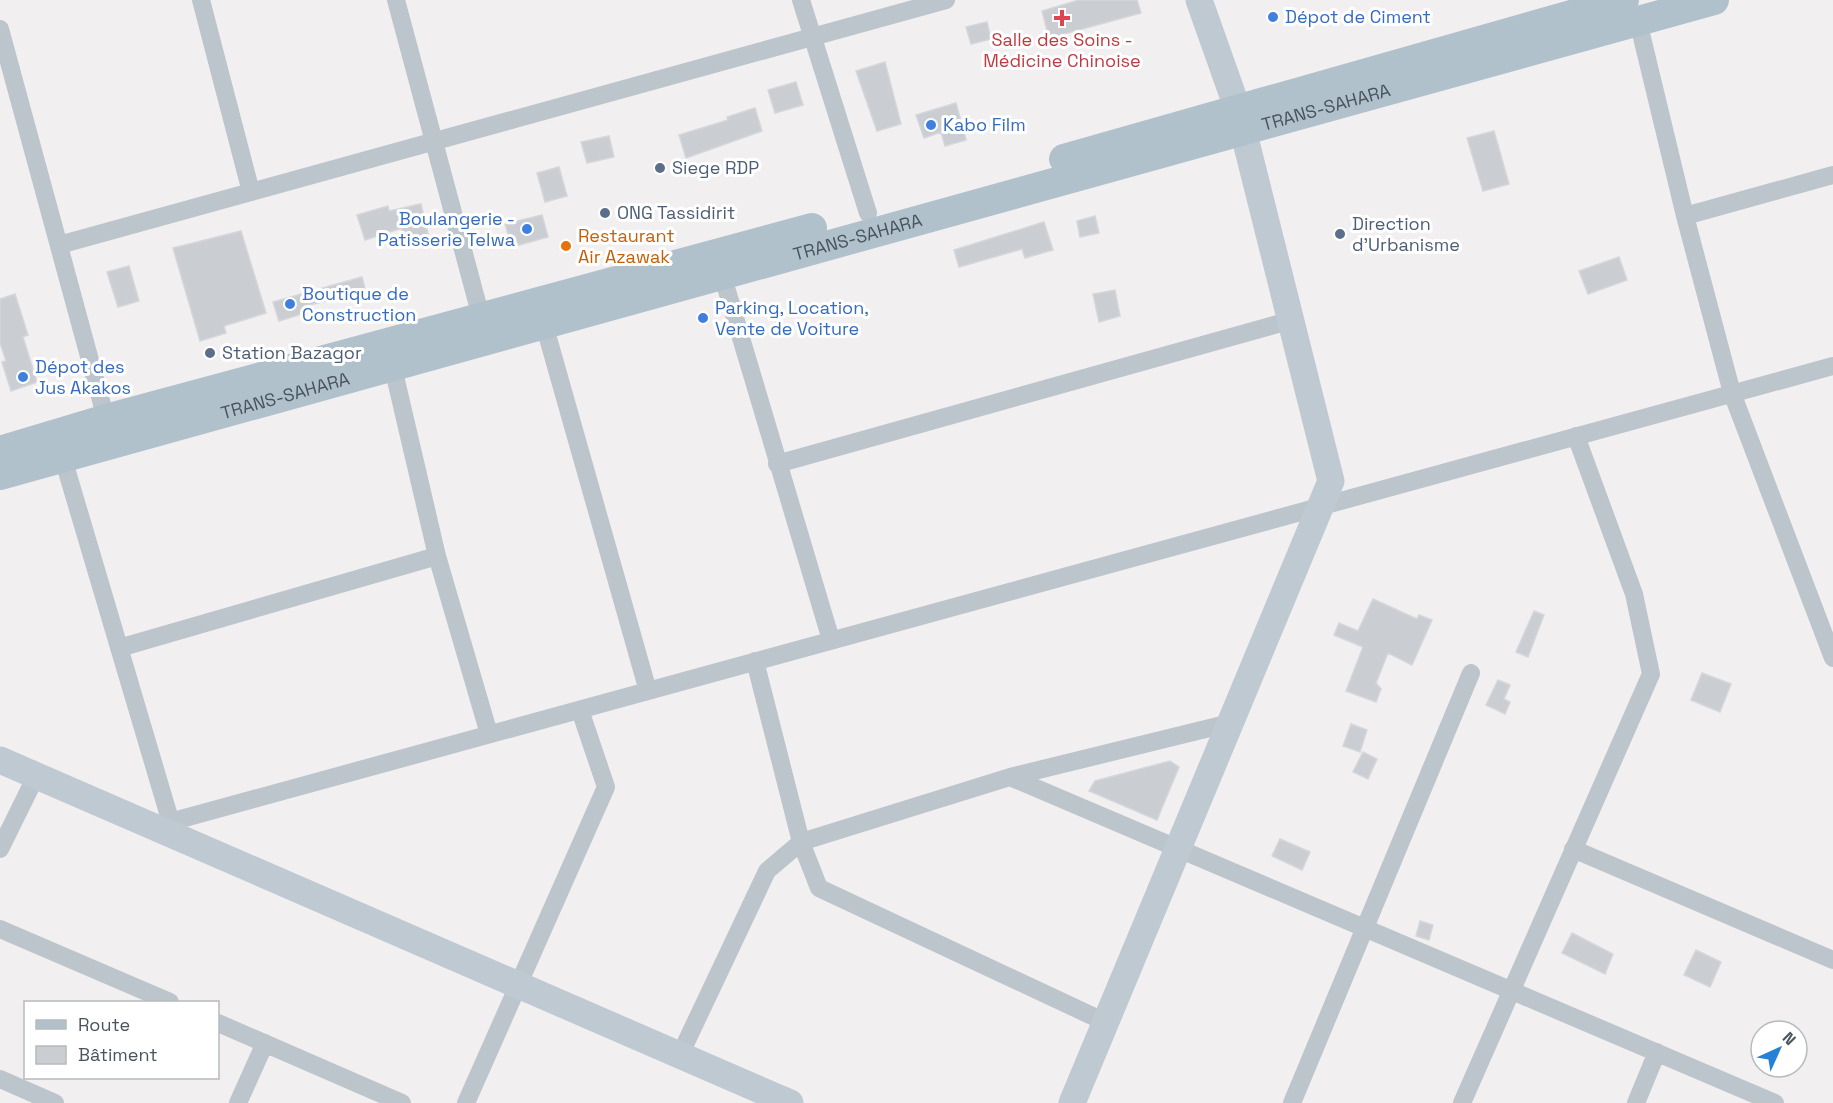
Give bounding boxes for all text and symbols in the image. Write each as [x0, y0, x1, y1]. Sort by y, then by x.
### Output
place label: Dépot de Ciment [1285, 5, 1431, 28]
marker: Salle des Soins - Médicine Chinoise [1053, 9, 1071, 27]
marker: Dépot de Ciment [1266, 10, 1280, 24]
place label: Salle des Soins - Médicine Chinoise [983, 28, 1141, 72]
street label: TRANS-SAHARA [1259, 78, 1393, 136]
place label: Kabo Film [943, 113, 1026, 136]
marker: Kabo Film [924, 118, 938, 132]
place label: Siege RDP [672, 156, 759, 179]
marker: Siege RDP [653, 161, 667, 175]
place label: ONG Tassidirit [617, 201, 735, 224]
marker: ONG Tassidirit [598, 206, 612, 220]
place label: Boulangerie - Patisserie Telwa [378, 207, 515, 251]
street label: TRANS-SAHARA [791, 208, 925, 266]
place label: Direction d'Urbanisme [1352, 212, 1460, 256]
marker: Boulangerie - Patisserie Telwa [520, 222, 534, 236]
place label: Restaurant Air Azawak [578, 224, 675, 268]
marker: Direction d'Urbanisme [1333, 227, 1347, 241]
marker: Restaurant Air Azawak [559, 239, 573, 253]
place label: Boutique de Construction [302, 282, 416, 326]
place label: Parking, Location, Vente de Voiture [715, 296, 869, 340]
marker: Boutique de Construction [283, 297, 297, 311]
marker: Parking, Location, Vente de Voiture [696, 311, 710, 325]
place label: Station Bazagor [222, 341, 362, 364]
marker: Station Bazagor [203, 346, 217, 360]
place label: Dépot des Jus Akakos [35, 355, 131, 399]
street label: TRANS-SAHARA [218, 367, 352, 424]
marker: Dépot des Jus Akakos [16, 370, 30, 384]
legend [24, 1001, 219, 1079]
text: Route [78, 1013, 130, 1036]
north arrow [1749, 1019, 1809, 1079]
text: N [1778, 1028, 1800, 1050]
text: Bâtiment [78, 1043, 158, 1066]

